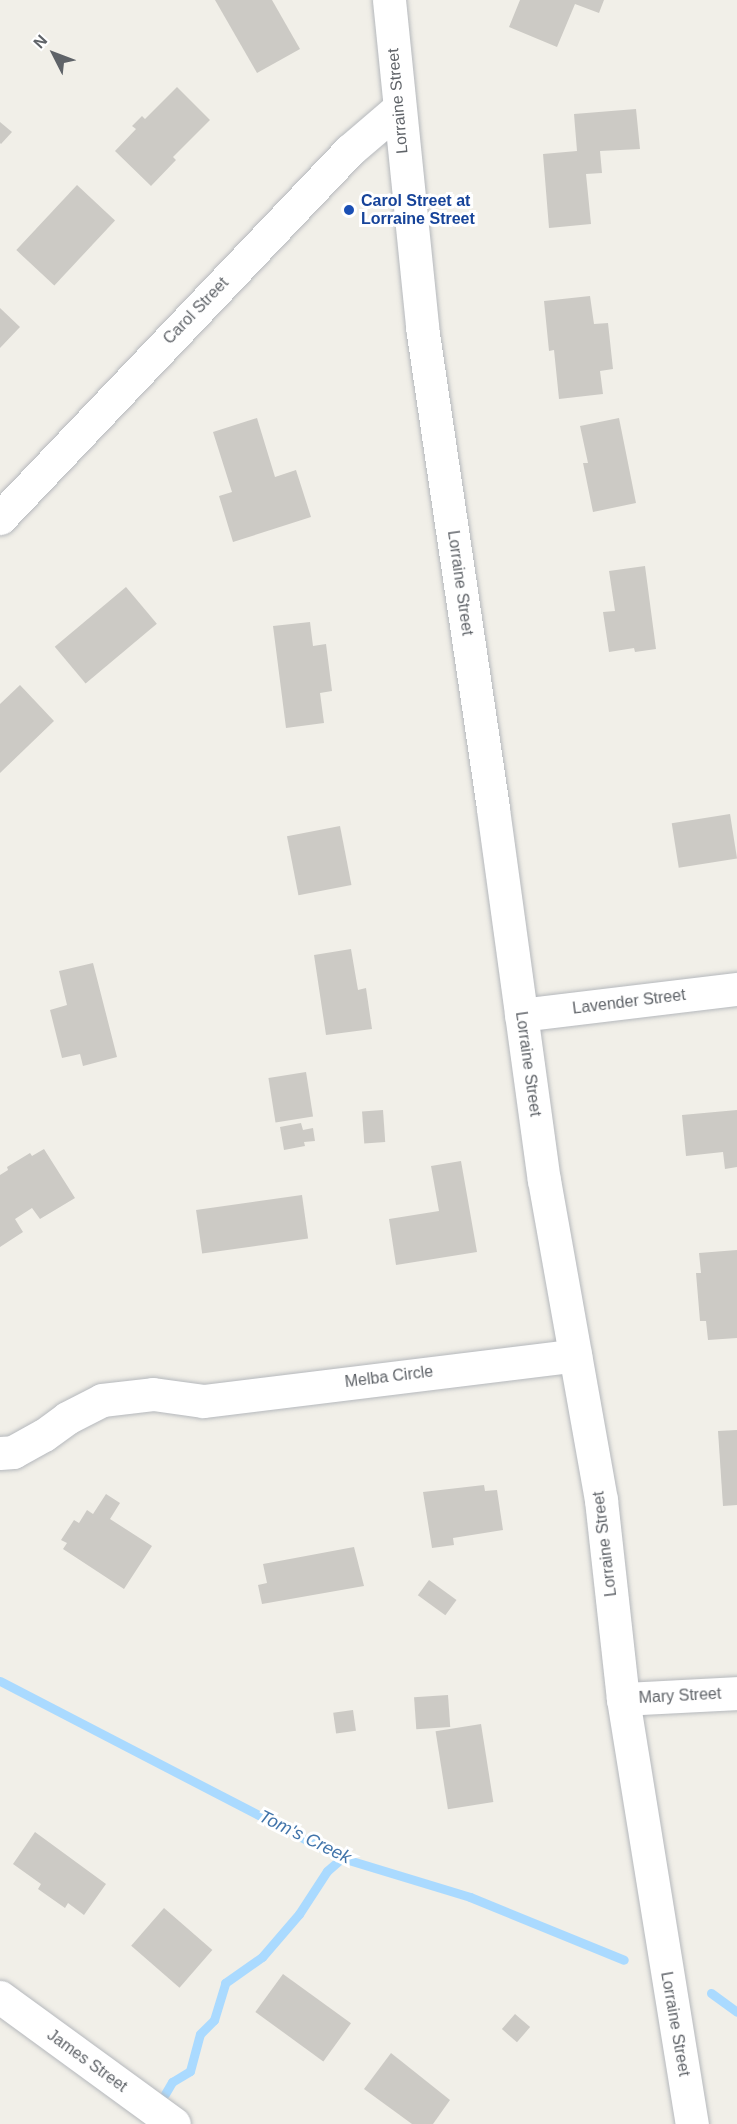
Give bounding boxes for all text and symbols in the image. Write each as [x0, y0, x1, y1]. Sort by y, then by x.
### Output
north arrow [24, 24, 84, 84]
text: N [30, 32, 50, 52]
street label: Lorraine Street [384, 47, 412, 155]
place label: Carol Street at Lorraine Street [361, 191, 475, 229]
marker: Carol Street at Lorraine Street [342, 203, 356, 217]
street label: Carol Street [159, 274, 233, 348]
street label: Lorraine Street [443, 529, 477, 637]
street label: Lavender Street [571, 986, 687, 1018]
street label: Lorraine Street [511, 1010, 545, 1118]
street label: Melba Circle [344, 1362, 434, 1392]
street label: Lorraine Street [589, 1490, 621, 1598]
street label: Mary Street [638, 1684, 722, 1708]
water label: Tom's Creek [255, 1805, 355, 1869]
street label: Lorraine Street [656, 1970, 694, 2078]
street label: James Street [43, 2026, 131, 2096]

